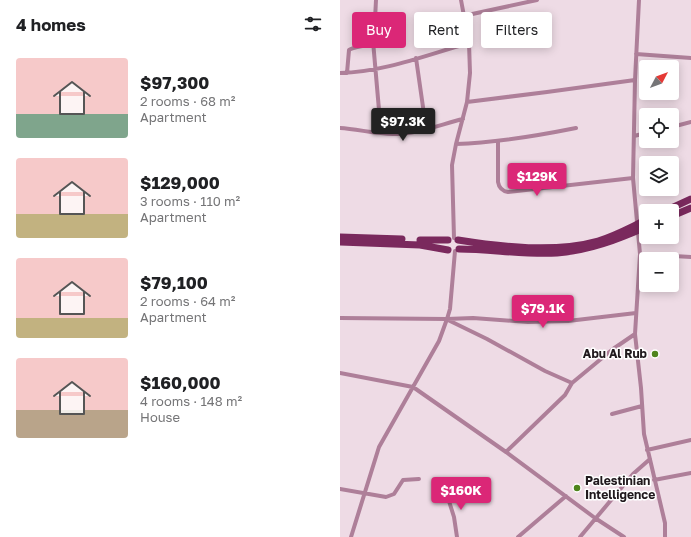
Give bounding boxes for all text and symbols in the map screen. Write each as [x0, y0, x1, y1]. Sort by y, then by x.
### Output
chip: Buy [352, 12, 406, 48]
chip: Rent [414, 12, 473, 48]
chip: Filters [481, 12, 552, 48]
icon: filters [302, 13, 324, 35]
text: 4 homes [16, 14, 86, 35]
north arrow [639, 60, 679, 100]
map controls [639, 60, 679, 292]
text: $97,300 [140, 72, 209, 93]
icon: home [48, 74, 96, 122]
text: 2 rooms · 68 m² [140, 93, 235, 109]
pin: $97.3K [370, 108, 436, 142]
button: locate [639, 108, 679, 148]
text: Apartment [140, 109, 207, 125]
text: $97.3K [380, 113, 426, 129]
button: layers [639, 156, 679, 196]
pin: $129K [509, 163, 565, 197]
text: $129K [516, 168, 558, 184]
text: $129,000 [140, 172, 220, 193]
icon: home [48, 174, 96, 222]
text: 3 rooms · 110 m² [140, 193, 240, 209]
button: + [639, 204, 679, 244]
text: Apartment [140, 209, 207, 225]
button: − [639, 252, 679, 292]
text: $79,100 [140, 272, 208, 293]
icon: home [48, 274, 96, 322]
text: 2 rooms · 64 m² [140, 293, 235, 309]
pin: $79.1K [510, 295, 576, 329]
text: $79.1K [521, 300, 565, 316]
text: Apartment [140, 309, 207, 325]
place label: Abu Al Rub [583, 346, 648, 361]
marker: Abu Al Rub [650, 349, 660, 359]
text: $160,000 [140, 372, 221, 393]
icon: home [48, 374, 96, 422]
text: 4 rooms · 148 m² [140, 393, 242, 409]
text: House [140, 409, 180, 425]
place label: Palestinian Intelligence [585, 473, 655, 502]
pin: $160K [433, 477, 489, 511]
text: $160K [440, 482, 482, 498]
marker: Palestinian Intelligence [572, 483, 582, 493]

